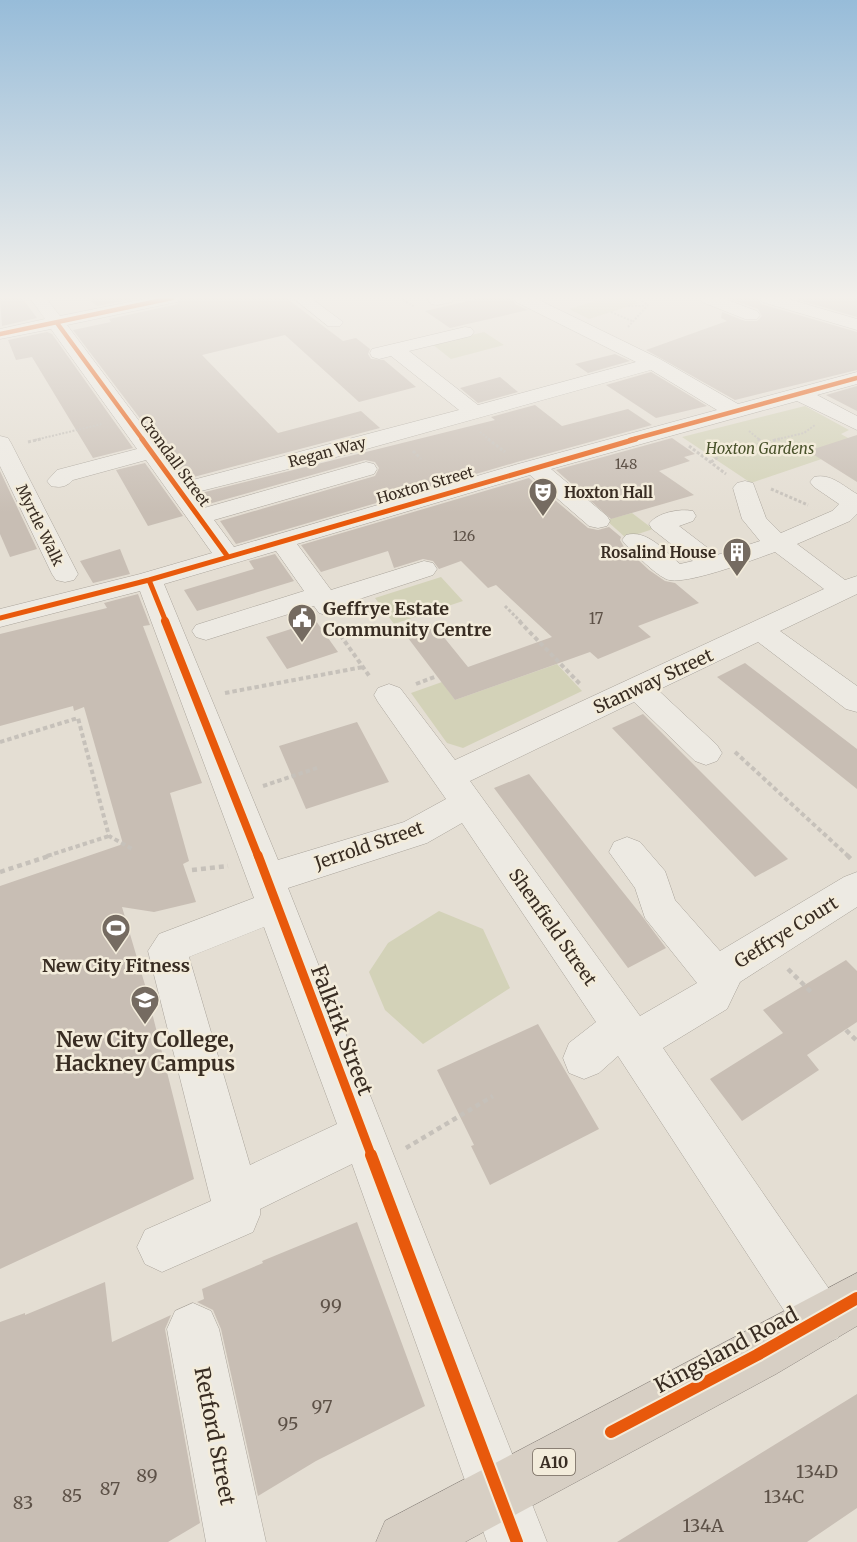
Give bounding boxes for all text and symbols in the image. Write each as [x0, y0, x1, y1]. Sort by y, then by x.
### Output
street label: Crondall Street [136, 412, 214, 510]
street label: Regan Way [286, 432, 368, 471]
park label: Hoxton Gardens [705, 439, 814, 458]
house number: 148 [615, 455, 637, 473]
street label: Hoxton Street [374, 462, 476, 508]
theatre icon: Hoxton Hall [527, 476, 559, 518]
street label: Myrtle Walk [12, 481, 68, 569]
place label: Hoxton Hall [564, 483, 653, 502]
house number: 126 [453, 527, 475, 545]
building icon: Rosalind House [721, 536, 753, 578]
place label: Rosalind House [601, 543, 716, 562]
place label: Geffrye Estate Community Centre [323, 597, 492, 641]
public building icon: Geffrye Estate Community Centre [286, 602, 318, 644]
house number: 17 [589, 609, 604, 628]
street label: Stanway Street [589, 643, 717, 719]
street label: Jerrold Street [310, 816, 427, 875]
street label: Shenfield Street [504, 864, 602, 990]
street label: Geffrye Court [730, 891, 842, 973]
sports icon: New City Fitness [100, 912, 132, 954]
place label: New City Fitness [42, 954, 190, 977]
street label: Falkirk Street [305, 961, 379, 1099]
school or university icon: New City College, Hackney Campus [129, 984, 161, 1026]
place label: New City College, Hackney Campus [55, 1026, 235, 1077]
house number: 99 [320, 1294, 342, 1317]
street label: Kingsland Road [650, 1301, 803, 1399]
street label: Retford Street [188, 1365, 242, 1507]
house number: 97 [312, 1395, 332, 1418]
house number: 95 [278, 1412, 299, 1435]
road number: A10 [533, 1449, 575, 1475]
house number: 134D [796, 1460, 838, 1483]
house number: 89 [136, 1464, 158, 1487]
house number: 87 [100, 1477, 120, 1500]
house number: 85 [62, 1484, 82, 1507]
house number: 134C [764, 1485, 805, 1508]
house number: 83 [13, 1491, 33, 1514]
house number: 134A [682, 1514, 724, 1537]

